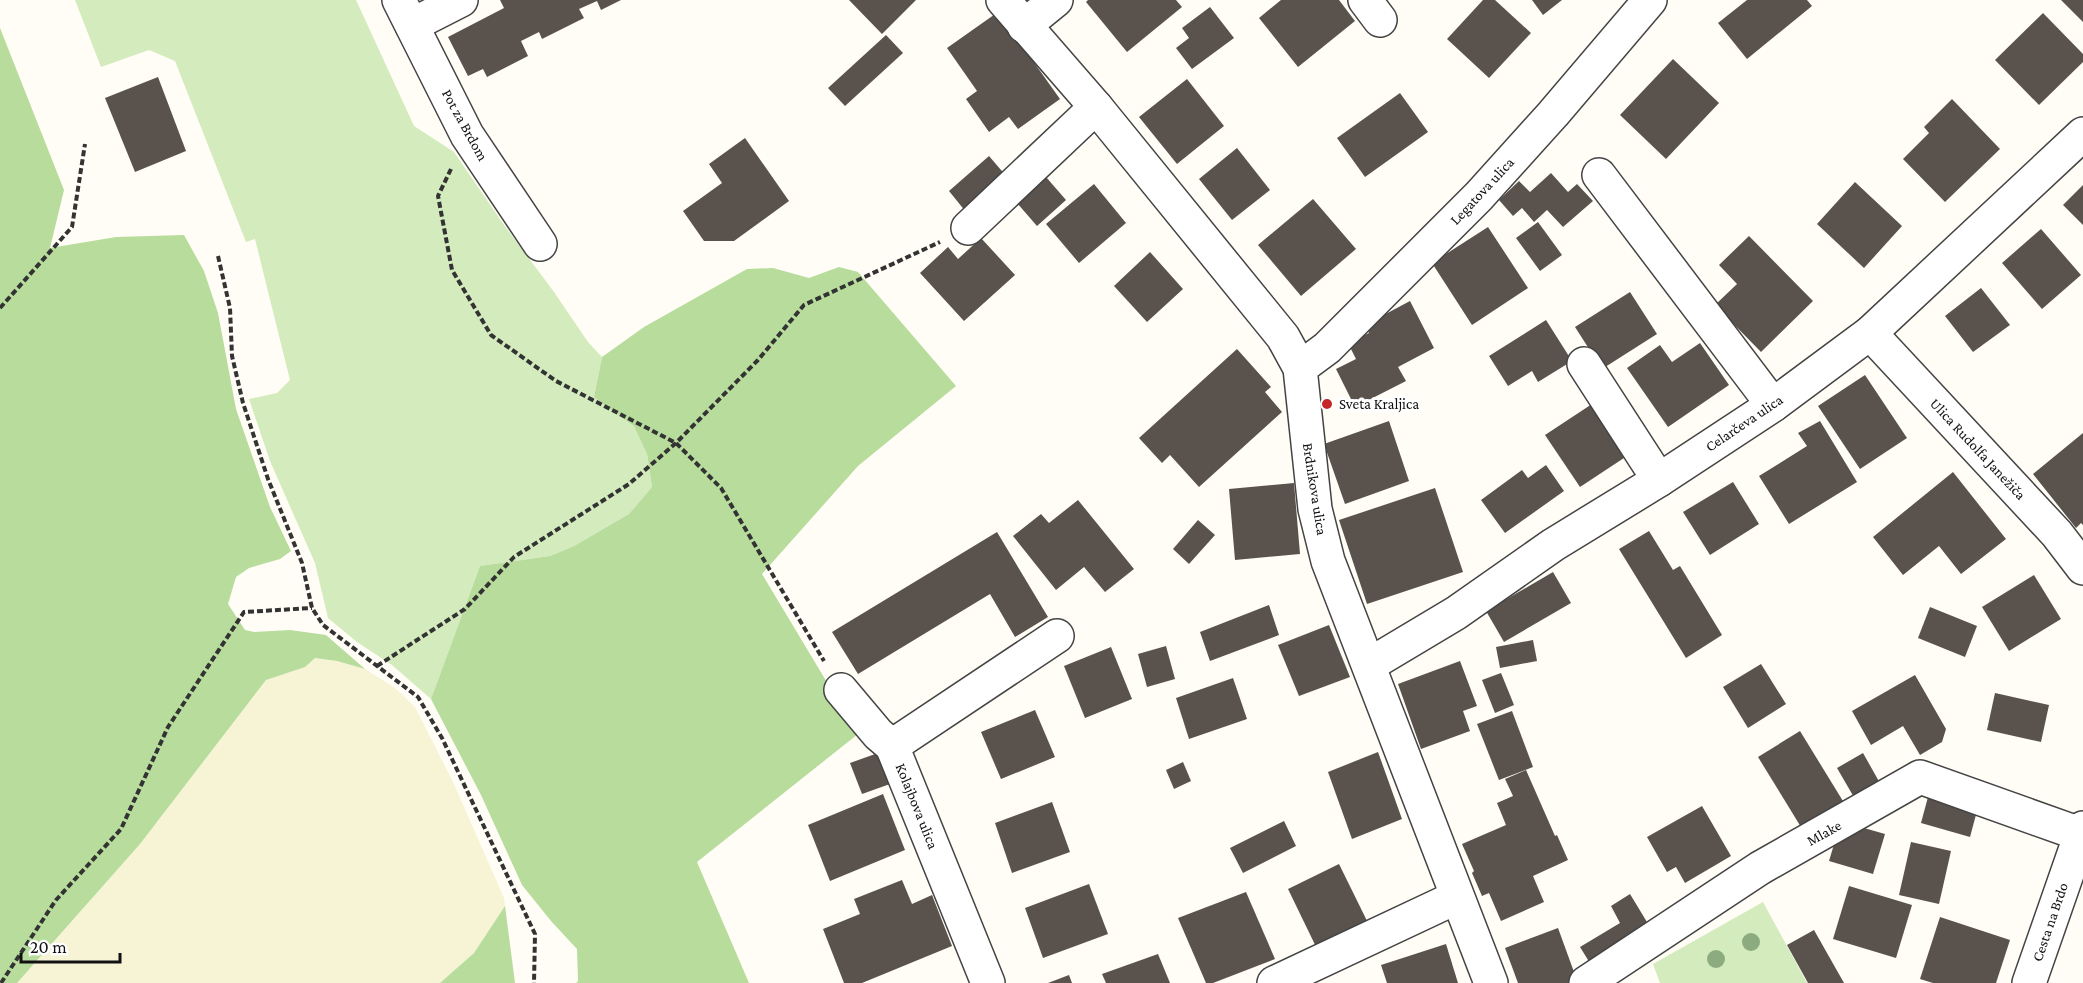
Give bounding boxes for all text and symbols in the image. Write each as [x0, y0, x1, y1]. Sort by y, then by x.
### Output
street label: Pot za Brdom [439, 86, 491, 164]
street label: Legatova ulica [1447, 154, 1518, 229]
street label: Celarčeva ulica [1702, 391, 1786, 455]
street label: Ulica Rudolfa Janežiča [1926, 395, 2029, 504]
place label: Sveta Kraljica [1339, 396, 1419, 413]
marker: Sveta Kraljica [1320, 397, 1334, 411]
street label: Brdnikova ulica [1300, 442, 1330, 536]
street label: Kolajbova ulica [892, 761, 941, 852]
street label: Mlake [1804, 817, 1844, 849]
street label: Cesta na Brdo [2029, 881, 2071, 963]
scale bar [21, 926, 120, 964]
text: 20 m [30, 937, 67, 957]

